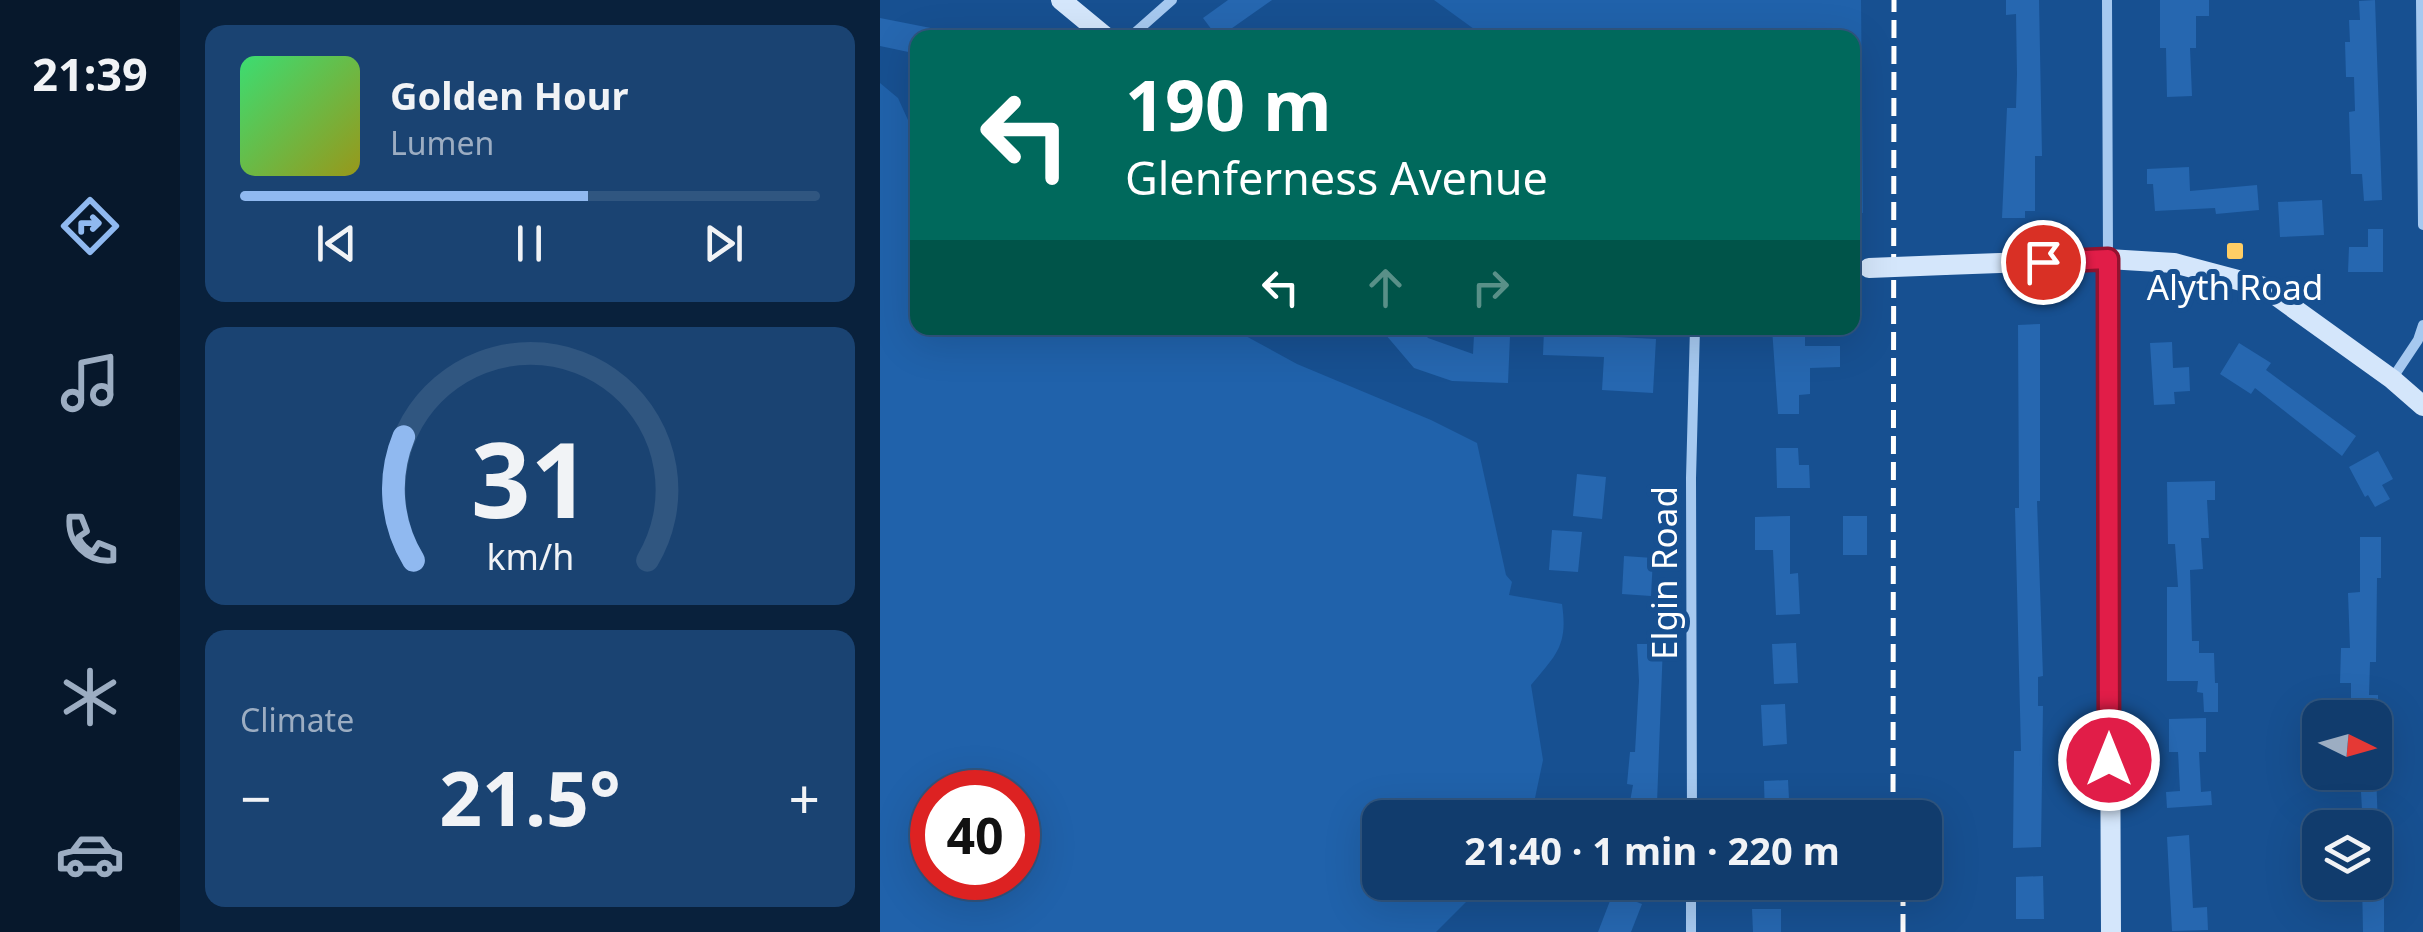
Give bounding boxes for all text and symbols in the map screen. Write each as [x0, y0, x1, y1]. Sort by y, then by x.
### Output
text: 21:39 [32, 43, 148, 104]
text: 190 m [1125, 56, 1332, 152]
text: Golden Hour [390, 69, 628, 121]
icon: left [960, 70, 1090, 200]
text: Lumen [390, 121, 494, 164]
text: Glenferness Avenue [1125, 147, 1548, 208]
icon: directions [55, 191, 125, 261]
icon: previous [309, 216, 364, 271]
icon: pause [502, 216, 557, 271]
icon: next [696, 216, 751, 271]
pin [2001, 220, 2086, 305]
icon: arrive [2016, 235, 2071, 290]
marker: Alyth Road [2224, 240, 2246, 262]
icon: left [1253, 260, 1308, 315]
icon: ahead [1358, 260, 1413, 315]
icon: right [1463, 260, 1518, 315]
place label: Alyth Road [2147, 263, 2323, 310]
icon: music [55, 348, 125, 418]
text: 31 [471, 407, 589, 548]
street label: Elgin Road [1640, 486, 1687, 660]
icon: phone [55, 505, 125, 575]
text: km/h [486, 532, 574, 580]
icon: climate [55, 662, 125, 732]
text: Climate [240, 698, 354, 741]
north arrow [2302, 700, 2392, 790]
map controls [2302, 700, 2392, 900]
position arrow [2057, 708, 2161, 812]
text: 21.5° [439, 746, 621, 848]
text: − [240, 760, 271, 835]
text: + [789, 760, 820, 835]
speed limit sign: 40 [910, 770, 1040, 900]
button: layers [2302, 810, 2392, 900]
icon: car [55, 819, 125, 889]
text: 21:40 · 1 min · 220 m [1464, 824, 1840, 876]

